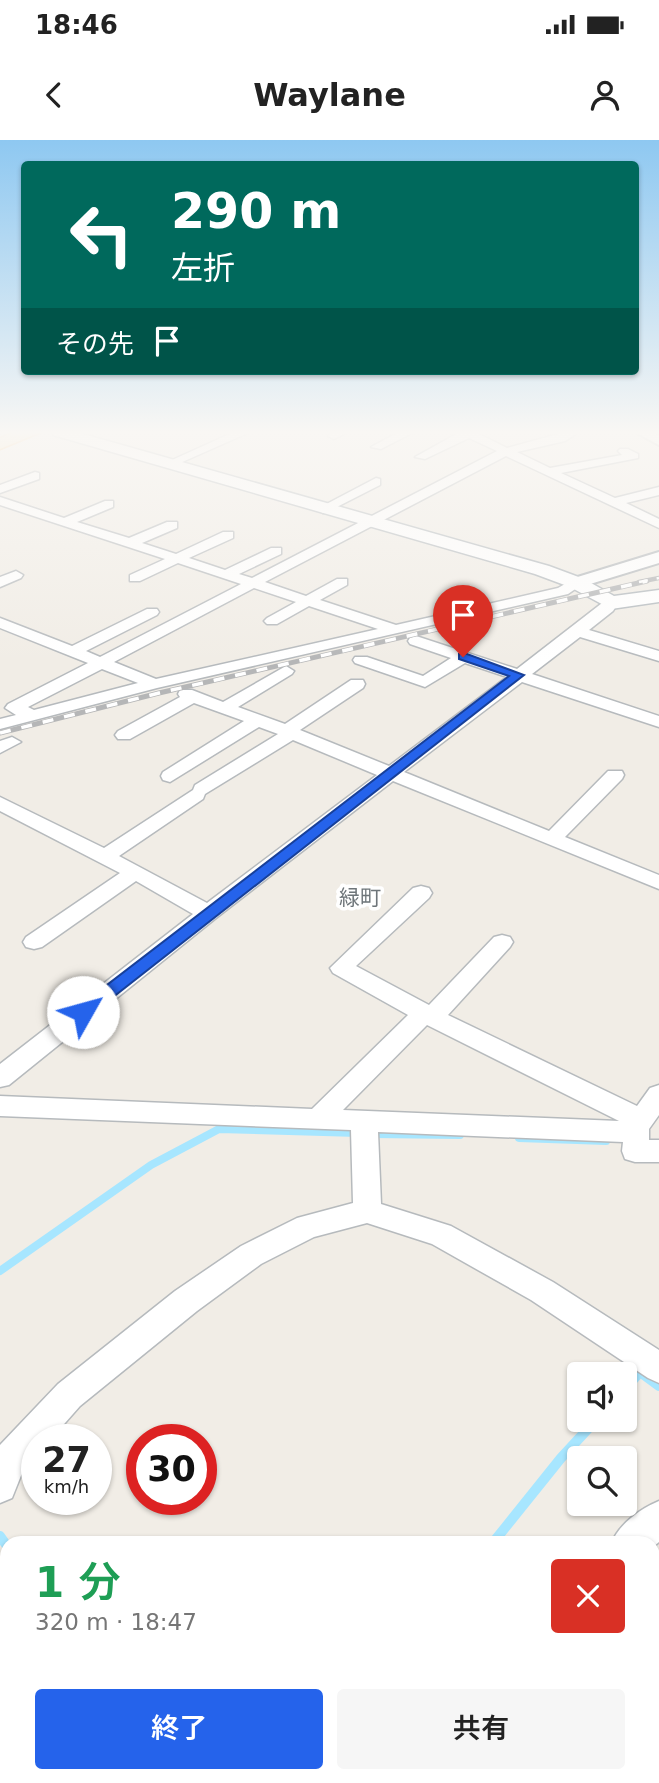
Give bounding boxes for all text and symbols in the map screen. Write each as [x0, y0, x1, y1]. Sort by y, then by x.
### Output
text: 18:46 [35, 10, 118, 40]
icon: back [35, 76, 73, 114]
text: Waylane [253, 76, 406, 114]
icon: person [586, 76, 624, 114]
text: 290 m [171, 183, 341, 240]
icon: left [56, 189, 147, 280]
text: 左折 [171, 249, 235, 287]
icon: arrive [148, 322, 186, 360]
text: その先 [56, 329, 134, 359]
pin [433, 585, 493, 657]
icon: arrive [444, 596, 482, 634]
district label: 緑町 [339, 886, 381, 910]
position arrow [46, 975, 120, 1049]
map controls [567, 1362, 637, 1516]
button: sound [567, 1362, 637, 1432]
speed limit sign: 30 [126, 1424, 217, 1515]
text: 27 [42, 1440, 91, 1480]
button: search [567, 1446, 637, 1516]
text: km/h [44, 1476, 89, 1497]
text: 1 分 [35, 1558, 121, 1607]
button: close [551, 1559, 625, 1633]
text: 320 m · 18:47 [35, 1609, 197, 1635]
button: 終了 [35, 1689, 323, 1769]
button: 共有 [337, 1689, 625, 1769]

